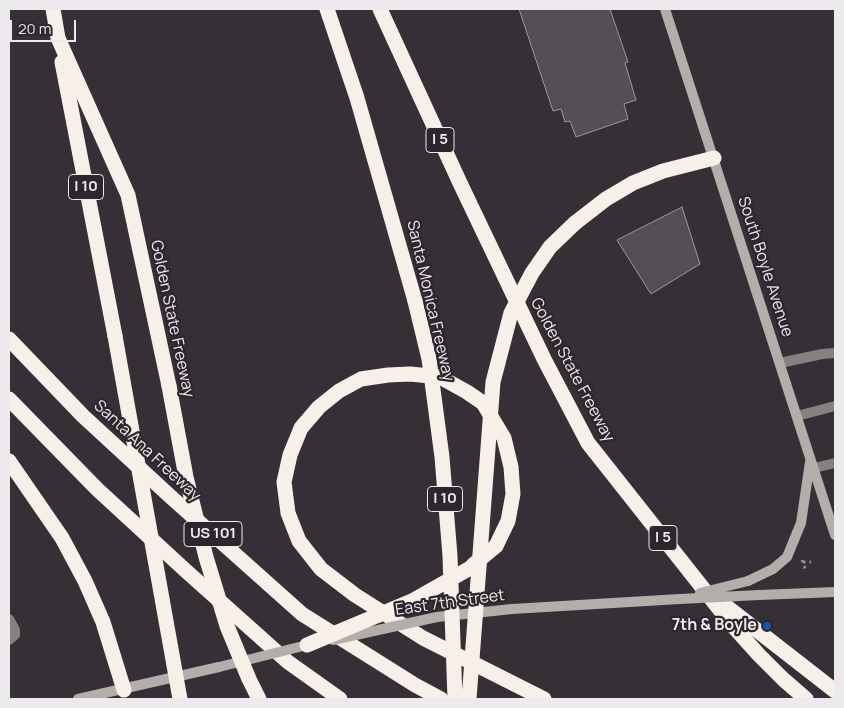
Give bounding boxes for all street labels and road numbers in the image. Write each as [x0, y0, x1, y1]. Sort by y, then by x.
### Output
road number: I 5 [426, 128, 454, 152]
road number: I 10 [68, 174, 104, 200]
street label: South Boyle Avenue [733, 194, 797, 340]
street label: Santa Monica Freeway [402, 219, 458, 383]
street label: Golden State Freeway [146, 239, 198, 399]
street label: Golden State Freeway [526, 295, 618, 445]
street label: Santa Ana Freeway [90, 397, 204, 505]
road number: I 10 [428, 486, 462, 512]
road number: US 101 [184, 522, 242, 546]
road number: I 5 [649, 526, 677, 550]
street label: East 7th Street [394, 586, 506, 620]

